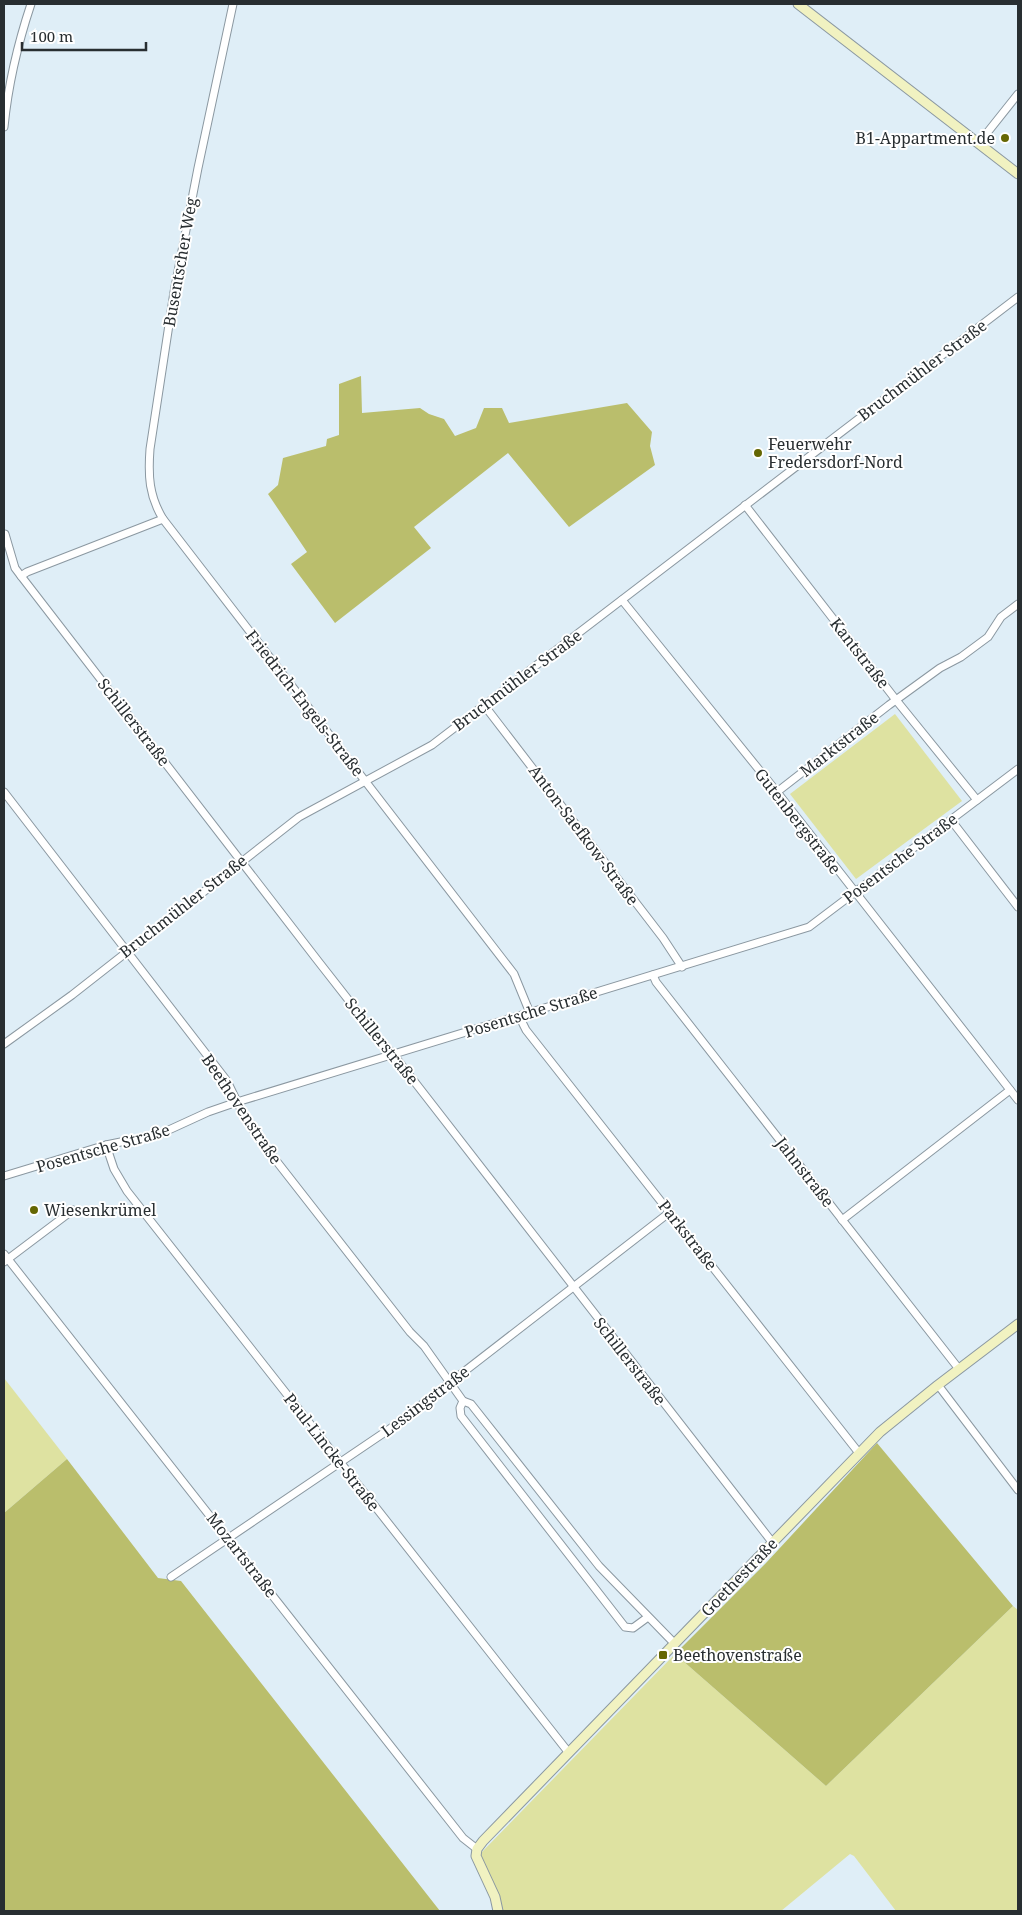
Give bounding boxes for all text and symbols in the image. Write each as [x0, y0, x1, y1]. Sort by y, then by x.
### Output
scale bar [22, 20, 146, 52]
text: 100 m [30, 26, 73, 46]
place label: B1-Appartment.de [856, 127, 995, 149]
marker: B1-Appartment.de [999, 132, 1011, 144]
street label: Busentscher Weg [158, 195, 202, 328]
street label: Bruchmühler Straße [853, 314, 991, 426]
place label: Feuerwehr Fredersdorf-Nord [768, 433, 903, 473]
marker: Feuerwehr Fredersdorf-Nord [752, 447, 764, 459]
street label: Kantstraße [825, 613, 895, 693]
street label: Bruchmühler Straße [448, 624, 586, 736]
street label: Friedrich-Engels-Straße [241, 625, 369, 781]
street label: Schillerstraße [93, 674, 175, 770]
street label: Marktstraße [795, 706, 883, 782]
street label: Anton-Saefkow-Straße [524, 760, 644, 910]
street label: Gutenbergstraße [750, 764, 846, 878]
street label: Posentsche Straße [838, 808, 962, 908]
street label: Bruchmühler Straße [115, 849, 251, 963]
street label: Posentsche Straße [462, 981, 600, 1043]
street label: Schillerstraße [340, 993, 424, 1089]
street label: Beethovenstraße [197, 1049, 287, 1169]
street label: Posentsche Straße [34, 1118, 172, 1178]
street label: Jahnstraße [770, 1132, 839, 1212]
street label: Parkstraße [654, 1195, 722, 1275]
place label: Wiesenkrümel [44, 1199, 156, 1221]
marker: Wiesenkrümel [28, 1204, 40, 1216]
street label: Schillerstraße [589, 1313, 671, 1409]
street label: Lessingstraße [376, 1361, 474, 1441]
street label: Paul-Lincke-Straße [279, 1388, 385, 1516]
street label: Mozartstraße [202, 1508, 282, 1602]
street label: Goethestraße [696, 1533, 782, 1621]
place label: Beethovenstraße [673, 1644, 802, 1666]
marker: Beethovenstraße [657, 1649, 669, 1661]

